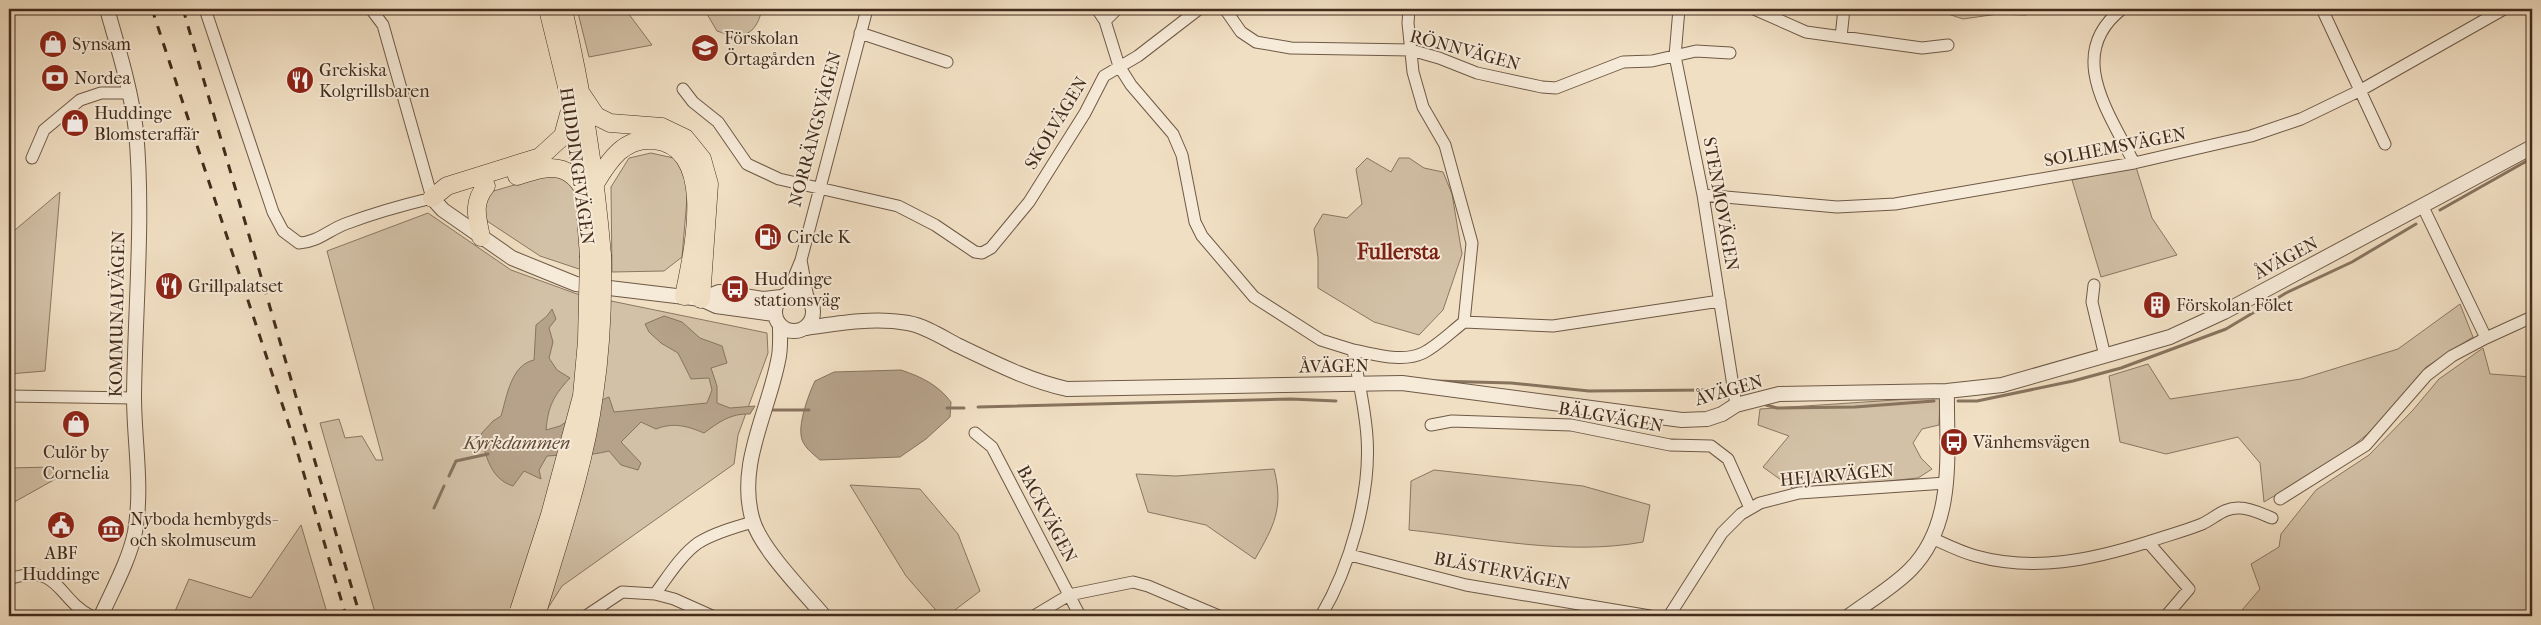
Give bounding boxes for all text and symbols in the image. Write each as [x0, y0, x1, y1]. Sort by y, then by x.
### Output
street label: RÖNNVÄGEN [1407, 25, 1523, 75]
place label: Förskolan Örtagården [724, 28, 816, 70]
shop icon: Synsam [38, 29, 68, 59]
school or university icon: Förskolan Örtagården [690, 33, 720, 63]
place label: Synsam [72, 34, 131, 55]
street label: NORRÄNGSVÄGEN [784, 48, 846, 209]
place label: Grekiska Kolgrillsbaren [319, 60, 430, 102]
bank icon: Nordea [40, 63, 70, 93]
restaurant icon: Grekiska Kolgrillsbaren [285, 65, 315, 95]
place label: Nordea [74, 68, 131, 89]
street label: SKOLVÄGEN [1020, 72, 1092, 173]
street label: HUDDINGEVÄGEN [555, 86, 599, 246]
place label: Huddinge Blomsteraffär [94, 103, 199, 145]
shop icon: Huddinge Blomsteraffär [60, 108, 90, 138]
street label: SOLHEMSVÄGEN [2042, 122, 2188, 172]
street label: STENMOVÄGEN [1698, 135, 1744, 273]
fuel station icon: Circle K [753, 222, 783, 252]
place label: Circle K [787, 227, 851, 248]
street label: KOMMUNALVÄGEN [105, 230, 129, 398]
street label: ÅVÄGEN [2249, 232, 2322, 285]
district label: Fullersta [1356, 239, 1440, 265]
place label: Huddinge stationsväg [754, 269, 840, 311]
restaurant icon: Grillpalatset [154, 271, 184, 301]
bus stop icon: Huddinge stationsväg [720, 274, 750, 304]
place label: Grillpalatset [188, 276, 284, 297]
building icon: Förskolan Fölet [2142, 290, 2172, 320]
place label: Förskolan Fölet [2176, 295, 2294, 316]
street label: ÅVÄGEN [1298, 354, 1369, 378]
street label: ÅVÄGEN [1691, 370, 1766, 410]
street label: BÄLGVÄGEN [1557, 397, 1666, 437]
shop icon: Culör by Cornelia [61, 409, 91, 439]
bus stop icon: Vänhemsvägen [1939, 427, 1969, 457]
water label: Kyrkdammen [462, 432, 570, 454]
place label: Vänhemsvägen [1972, 432, 2091, 453]
place label: Culör by Cornelia [43, 442, 110, 484]
street label: HEJARVÄGEN [1779, 459, 1895, 491]
street label: BACKVÄGEN [1012, 462, 1082, 567]
place label: Nyboda hembygds- och skolmuseum [130, 509, 278, 551]
public building icon: ABF Huddinge [46, 510, 76, 540]
museum icon: Nyboda hembygds- och skolmuseum [96, 514, 126, 544]
place label: ABF Huddinge [22, 543, 100, 585]
street label: BLÄSTERVÄGEN [1432, 547, 1572, 595]

